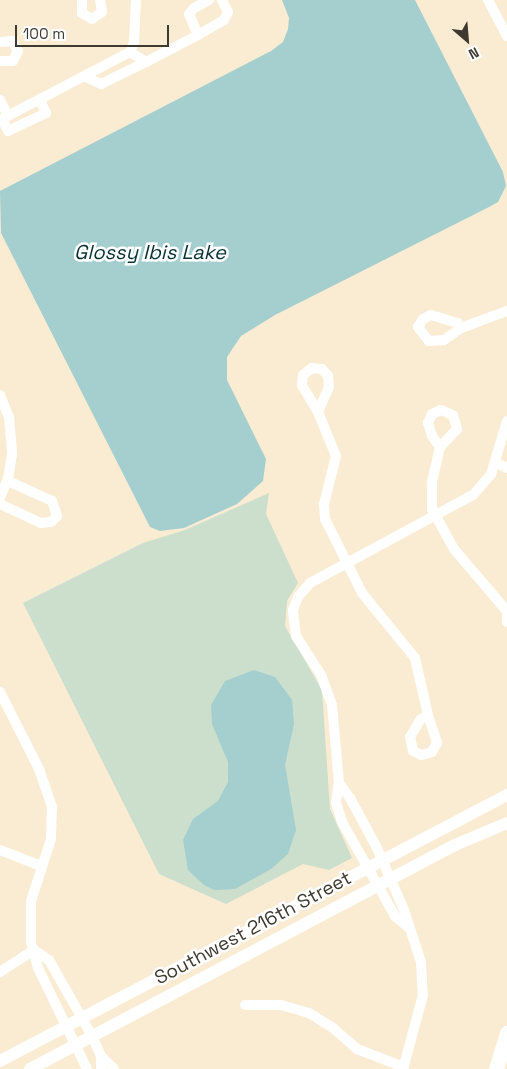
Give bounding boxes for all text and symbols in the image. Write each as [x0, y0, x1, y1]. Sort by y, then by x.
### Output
scale bar [18, 15, 171, 47]
north arrow [442, 15, 492, 65]
text: 100 m [23, 24, 65, 43]
text: N [466, 43, 482, 64]
water label: Glossy Ibis Lake [74, 240, 226, 264]
street label: Southwest 216th Street [151, 866, 355, 990]

